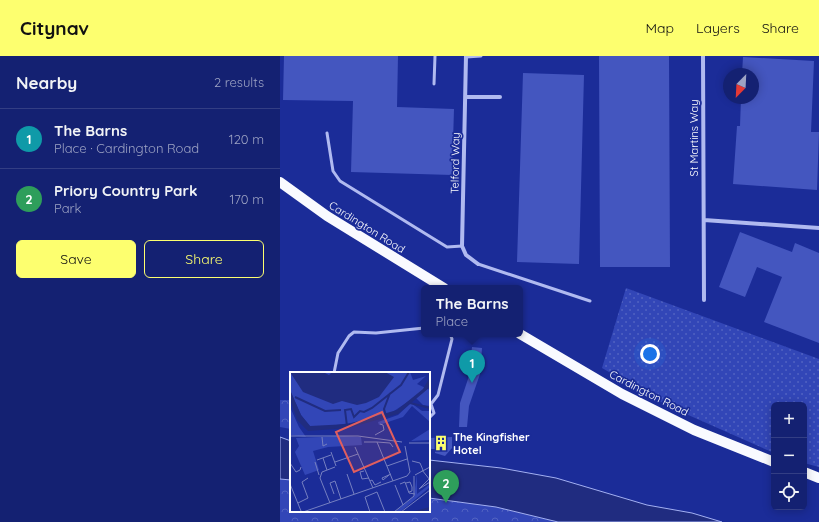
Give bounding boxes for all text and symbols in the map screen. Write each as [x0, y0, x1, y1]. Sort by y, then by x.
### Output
text: Citynav [20, 16, 89, 40]
text: Map [645, 19, 674, 37]
text: Layers [696, 19, 740, 37]
text: Share [762, 19, 799, 37]
north arrow [723, 68, 759, 104]
text: Nearby [16, 72, 77, 93]
text: 2 results [214, 74, 264, 90]
street label: St Martins Way [687, 100, 701, 176]
text: The Barns [54, 121, 127, 140]
text: 1 [26, 131, 32, 147]
text: 120 m [229, 131, 264, 147]
street label: Telford Way [447, 132, 463, 194]
text: Place · Cardington Road [54, 140, 199, 156]
text: Priory Country Park [54, 181, 198, 200]
text: 2 [25, 191, 33, 207]
text: 170 m [229, 191, 264, 207]
street label: Cardington Road [326, 198, 408, 256]
text: Park [54, 200, 82, 216]
button: Save [16, 240, 136, 278]
button: Share [144, 240, 264, 278]
popup [421, 285, 523, 337]
text: The Barns [435, 294, 509, 313]
text: Place [435, 313, 468, 329]
your location [640, 344, 660, 364]
pin: 1 [459, 350, 485, 383]
street label: Cardington Road [607, 367, 691, 419]
inset map [290, 372, 430, 512]
map controls [771, 402, 807, 510]
button: + [771, 402, 807, 438]
place label: The Kingfisher Hotel [453, 430, 530, 457]
building icon: The Kingfisher Hotel [432, 434, 450, 452]
button: − [771, 438, 807, 474]
pin: 2 [433, 470, 459, 503]
button: locate [771, 474, 807, 510]

